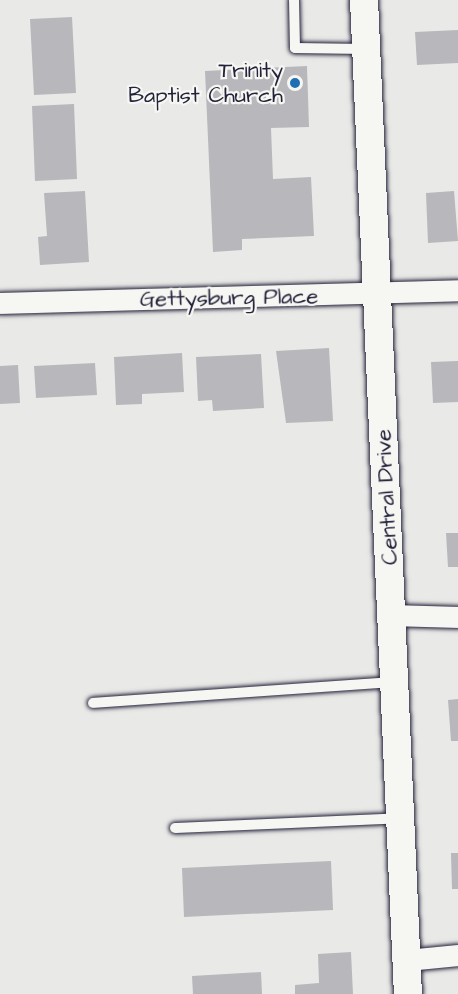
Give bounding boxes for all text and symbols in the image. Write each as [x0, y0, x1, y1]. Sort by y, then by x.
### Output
place label: Trinity Baptist Church [128, 57, 283, 108]
marker: Trinity Baptist Church [288, 76, 302, 90]
street label: Gettysburg Place [140, 283, 318, 313]
street label: Central Drive [370, 428, 404, 566]

